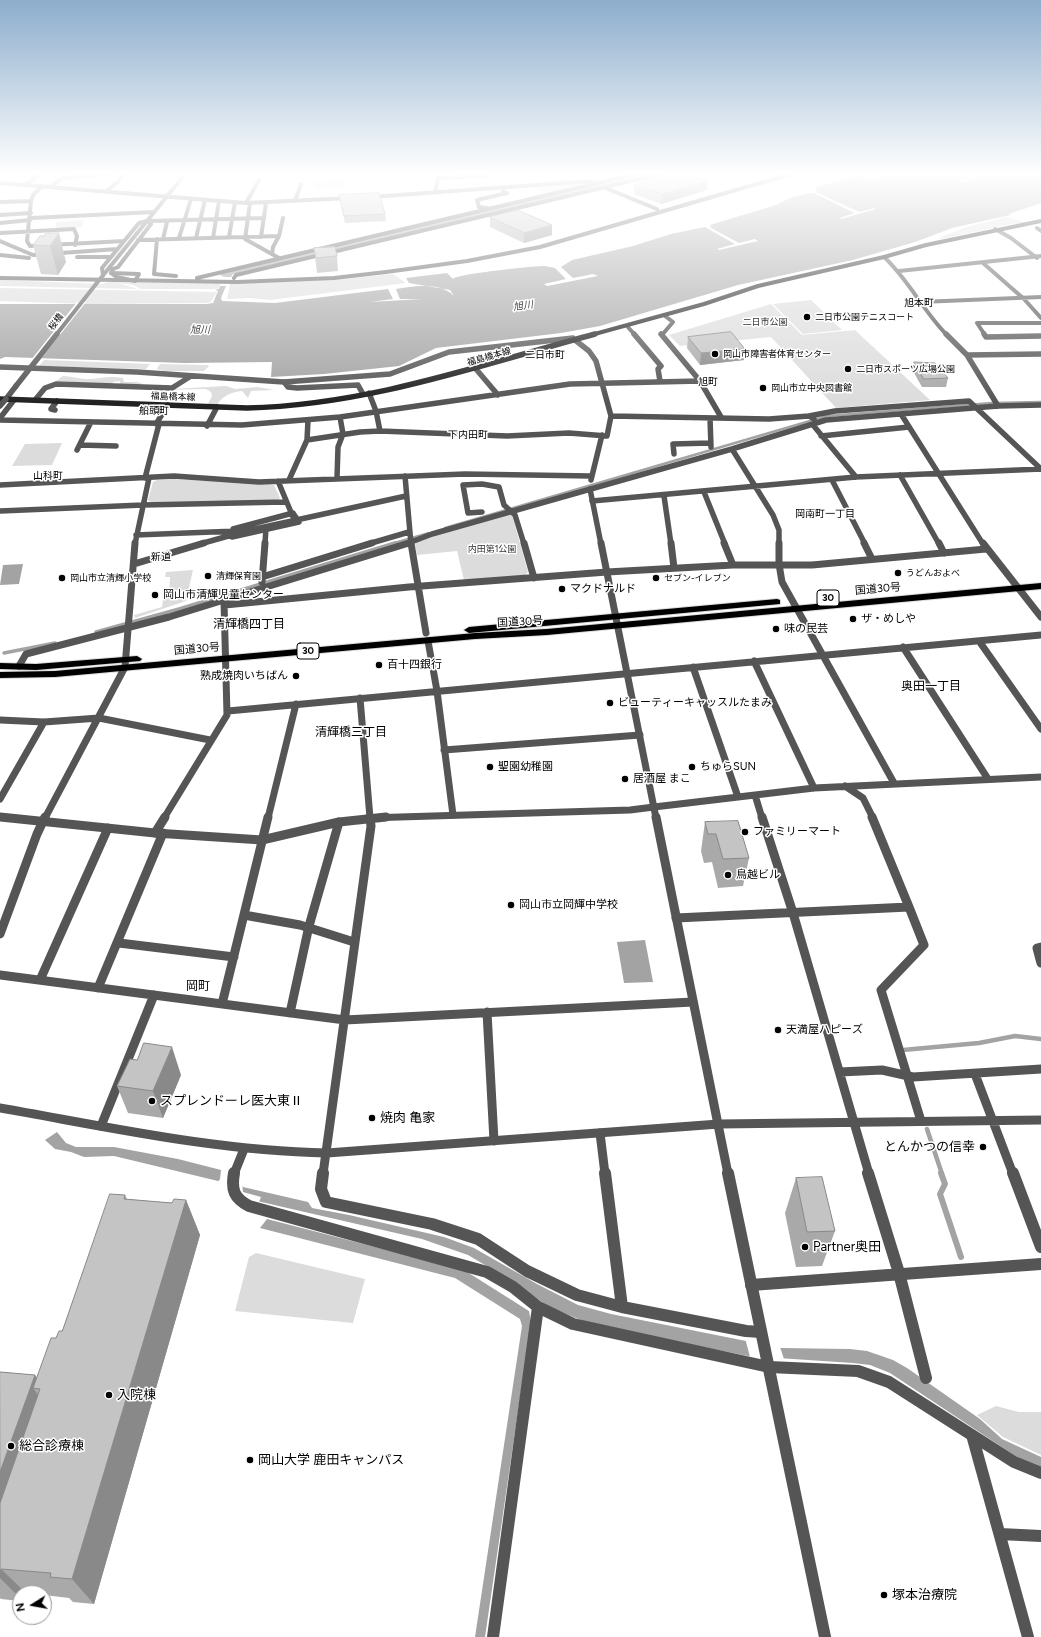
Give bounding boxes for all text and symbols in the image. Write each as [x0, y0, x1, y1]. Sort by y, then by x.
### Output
district label: 旭本町 [904, 297, 934, 309]
water label: 旭川 [512, 299, 534, 313]
street label: 桜橋 [46, 312, 66, 332]
marker: 二日市公園テニスコート [802, 312, 812, 322]
place label: 二日市公園テニスコート [815, 312, 914, 322]
park label: 二日市公園 [743, 317, 787, 327]
water label: 旭川 [190, 324, 210, 336]
street label: 福島橋本線 [466, 346, 512, 368]
district label: 二日市町 [525, 349, 565, 361]
marker: 岡山市障害者体育センター [710, 349, 720, 359]
place label: 岡山市障害者体育センター [723, 349, 831, 359]
marker: 二日市スポーツ広場公園 [843, 364, 853, 374]
place label: 二日市スポーツ広場公園 [856, 364, 955, 374]
district label: 旭町 [698, 376, 718, 388]
marker: 岡山市立中央図書館 [758, 383, 768, 393]
place label: 岡山市立中央図書館 [771, 383, 852, 393]
street label: 福島橋本線 [150, 391, 196, 403]
district label: 船頭町 [139, 405, 169, 417]
district label: 下内田町 [448, 429, 488, 441]
district label: 山科町 [33, 470, 63, 482]
district label: 岡南町一丁目 [795, 508, 855, 520]
park label: 内田第1公園 [468, 544, 516, 554]
district label: 新道 [151, 551, 171, 563]
marker: うどんおよべ [893, 568, 903, 578]
place label: うどんおよべ [906, 568, 960, 578]
marker: 清輝保育園 [203, 571, 213, 581]
place label: 清輝保育園 [216, 571, 261, 581]
marker: 岡山市立清輝小学校 [57, 573, 67, 583]
place label: 岡山市立清輝小学校 [70, 573, 151, 583]
marker: セブン-イレブン [651, 573, 661, 583]
place label: セブン-イレブン [664, 573, 731, 583]
street label: 国道30号 [854, 580, 902, 598]
place label: マクドナルド [570, 582, 636, 596]
marker: マクドナルド [557, 584, 567, 594]
place label: 岡山市清輝児童センター [163, 588, 284, 602]
marker: 岡山市清輝児童センター [150, 590, 160, 600]
road number: 30 [817, 590, 839, 606]
place label: ザ・めしや [861, 612, 916, 626]
street label: 国道30号 [497, 614, 543, 630]
marker: ザ・めしや [848, 614, 858, 624]
district label: 清輝橋四丁目 [213, 617, 285, 631]
place label: 味の民芸 [784, 622, 828, 636]
marker: 味の民芸 [771, 624, 781, 634]
street label: 国道30号 [173, 640, 221, 658]
road number: 30 [297, 643, 319, 659]
place label: 百十四銀行 [387, 658, 442, 672]
marker: 百十四銀行 [374, 660, 384, 670]
place label: 熟成焼肉いちばん [200, 669, 288, 683]
marker: 熟成焼肉いちばん [291, 671, 301, 681]
district label: 奥田一丁目 [901, 679, 961, 693]
place label: ビューティーキャッスルたまみ [618, 696, 772, 710]
marker: ビューティーキャッスルたまみ [605, 698, 615, 708]
district label: 清輝橋三丁目 [315, 725, 387, 739]
place label: 聖園幼稚園 [498, 760, 553, 774]
place label: ちゅらSUN [700, 760, 756, 774]
marker: 聖園幼稚園 [485, 762, 495, 772]
marker: ちゅらSUN [687, 762, 697, 772]
place label: 居酒屋 まこ [633, 772, 691, 786]
marker: 居酒屋 まこ [620, 774, 630, 784]
place label: ファミリーマート [753, 825, 841, 839]
marker: ファミリーマート [740, 827, 750, 837]
place label: 鳥越ビル [736, 868, 780, 882]
marker: 鳥越ビル [723, 870, 733, 880]
place label: 岡山市立岡輝中学校 [519, 898, 618, 912]
marker: 岡山市立岡輝中学校 [506, 900, 516, 910]
district label: 岡町 [186, 979, 210, 993]
place label: 天満屋ハピーズ [786, 1023, 863, 1037]
marker: 天満屋ハピーズ [773, 1025, 783, 1035]
place label: スプレンドーレ医大東Ⅱ [160, 1093, 303, 1109]
marker: スプレンドーレ医大東Ⅱ [147, 1096, 157, 1106]
place label: 焼肉 亀家 [380, 1110, 435, 1126]
marker: 焼肉 亀家 [367, 1113, 377, 1123]
place label: とんかつの信幸 [884, 1139, 975, 1155]
marker: とんかつの信幸 [978, 1142, 988, 1152]
place label: Partner奥田 [813, 1239, 881, 1255]
marker: Partner奥田 [800, 1242, 810, 1252]
place label: 入院棟 [117, 1387, 156, 1403]
marker: 入院棟 [104, 1390, 114, 1400]
place label: 総合診療棟 [19, 1438, 84, 1454]
marker: 総合診療棟 [6, 1441, 16, 1451]
place label: 岡山大学 鹿田キャンパス [258, 1452, 404, 1468]
marker: 岡山大学 鹿田キャンパス [245, 1455, 255, 1465]
north arrow [12, 1585, 52, 1625]
place label: 塚本治療院 [892, 1587, 957, 1603]
marker: 塚本治療院 [879, 1590, 889, 1600]
text: N [14, 1602, 28, 1613]

